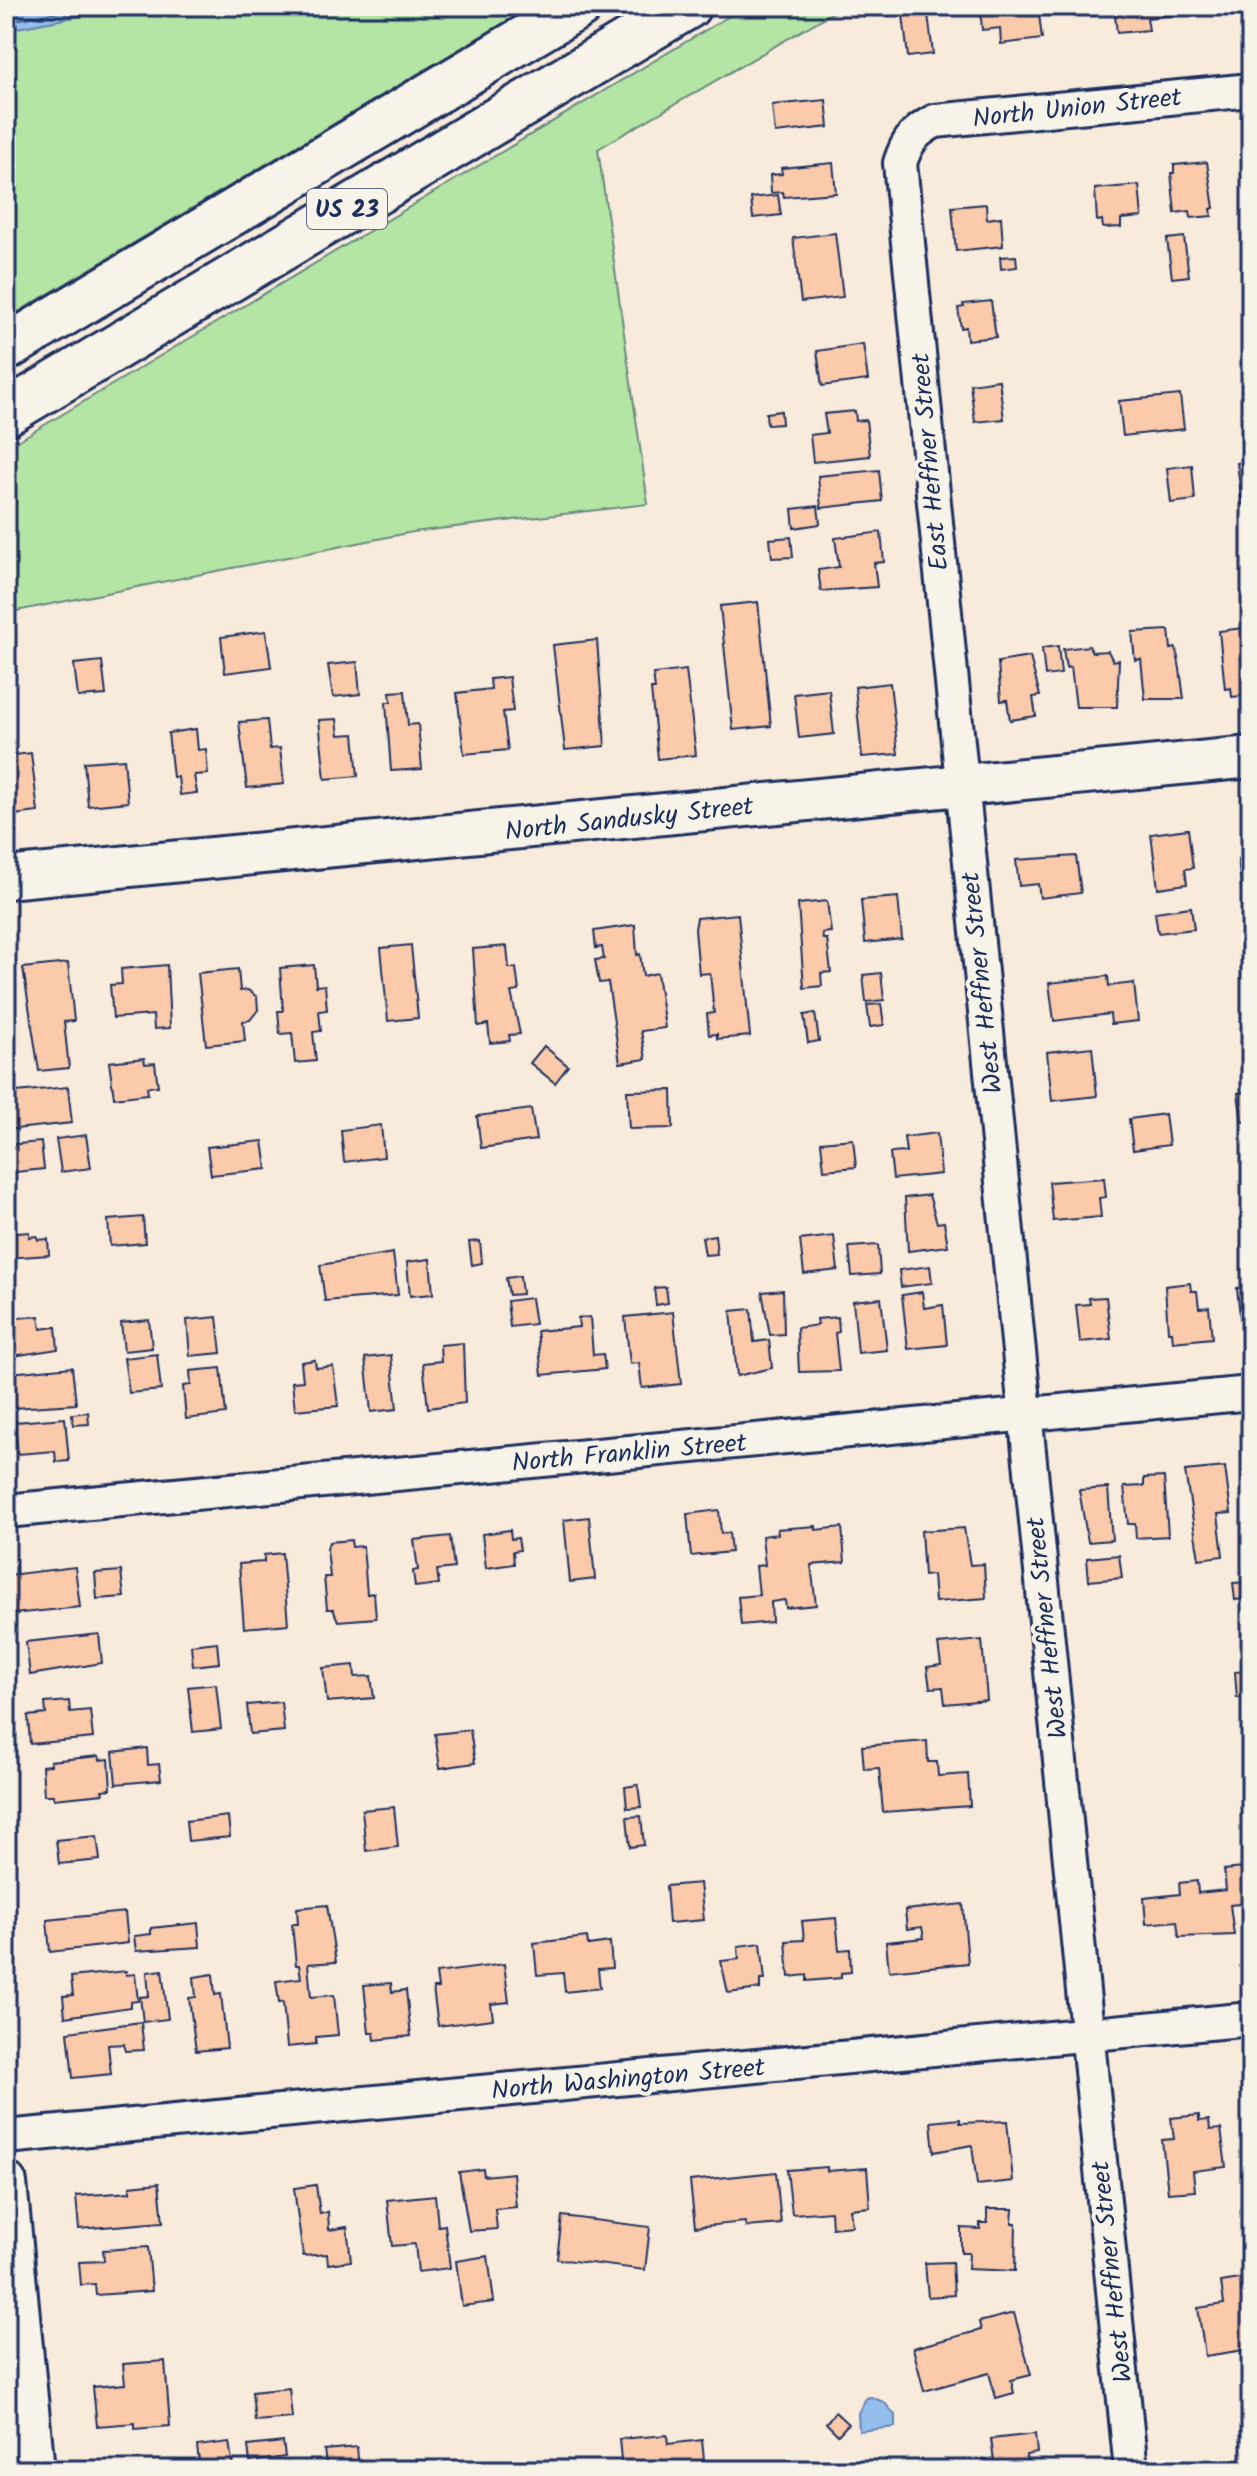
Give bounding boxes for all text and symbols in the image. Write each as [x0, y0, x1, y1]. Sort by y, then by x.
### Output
street label: North Union Street [971, 77, 1185, 141]
road number: US 23 [307, 189, 387, 229]
street label: East Heffner Street [900, 350, 961, 572]
street label: North Sandusky Street [503, 786, 756, 854]
street label: West Heffner Street [950, 869, 1016, 1096]
street label: North Franklin Street [510, 1423, 749, 1485]
street label: West Heffner Street [1015, 1514, 1081, 1741]
street label: North Washington Street [490, 2047, 768, 2113]
street label: West Heffner Street [1080, 2158, 1146, 2385]

